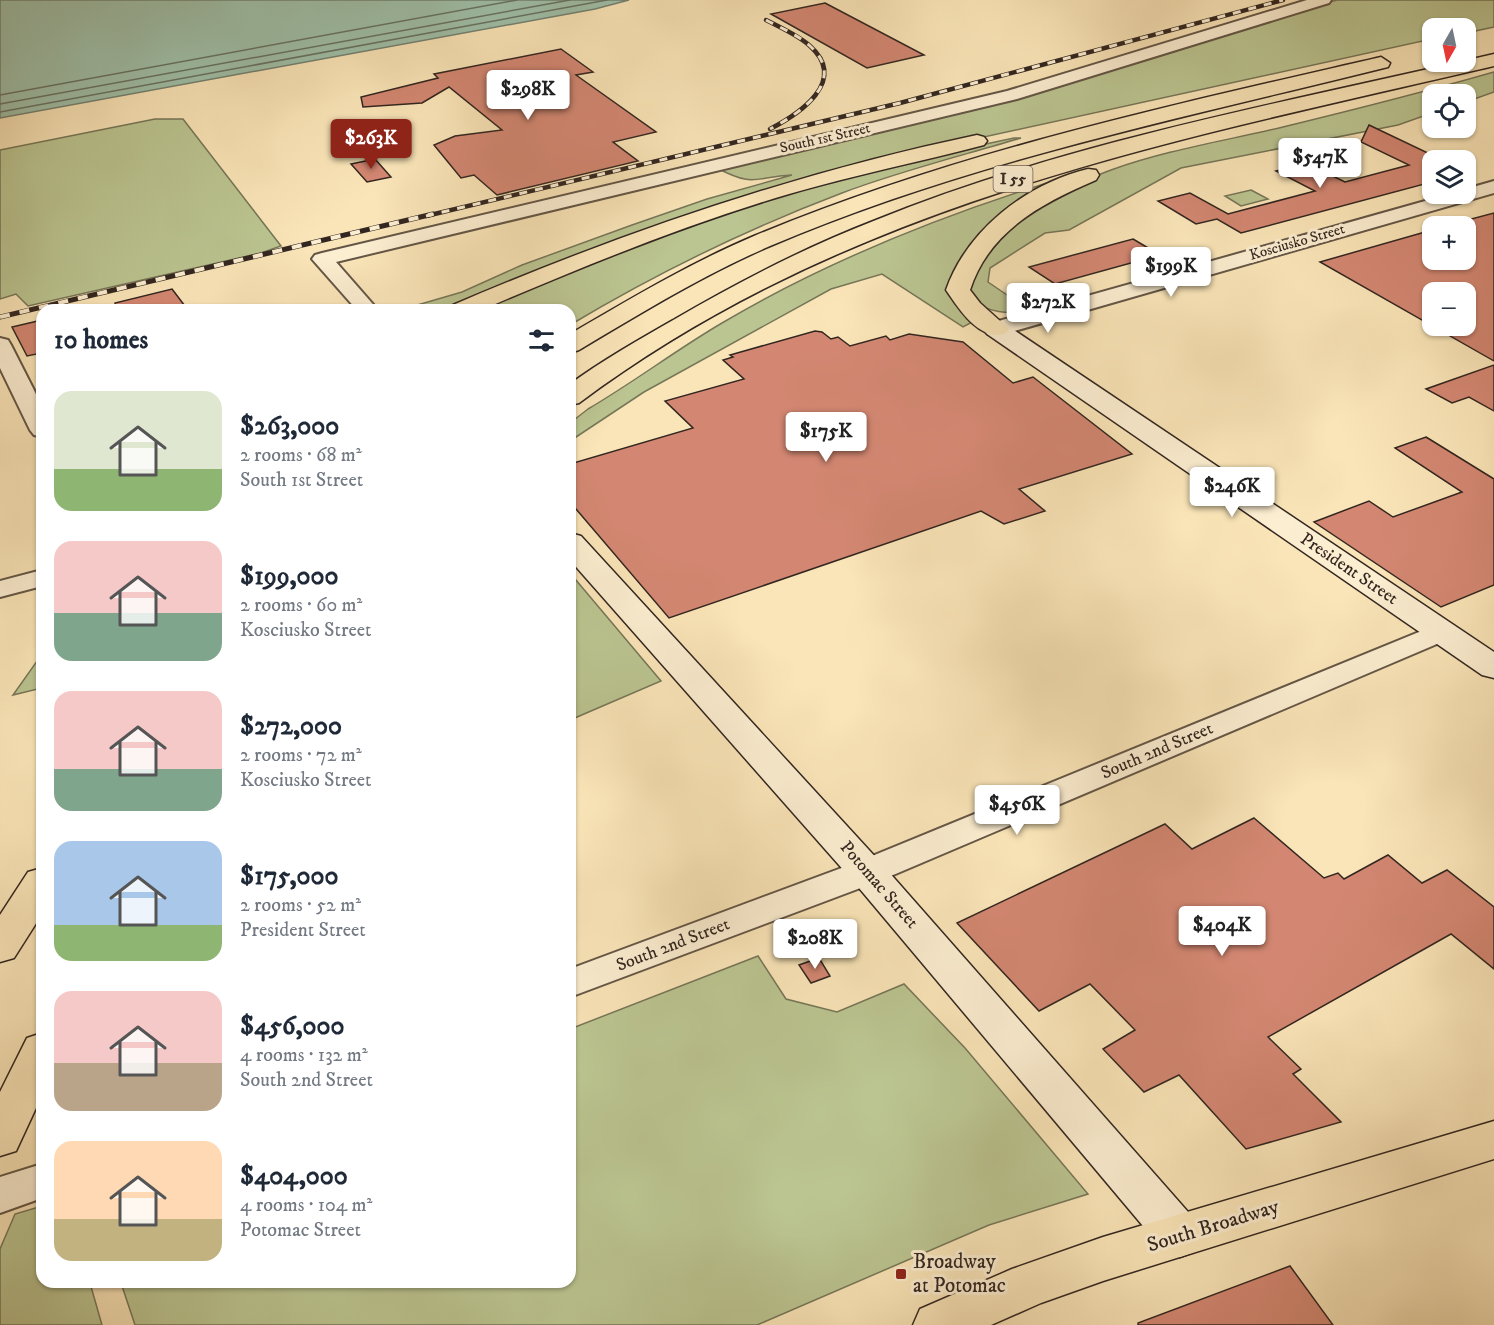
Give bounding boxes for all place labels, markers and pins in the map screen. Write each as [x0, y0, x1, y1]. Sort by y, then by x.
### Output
pin: $298K [486, 70, 570, 121]
pin: $263K [329, 119, 413, 170]
pin: $547K [1278, 138, 1362, 189]
pin: $199K [1129, 247, 1213, 298]
pin: $272K [1006, 283, 1090, 334]
pin: $175K [784, 412, 868, 463]
pin: $246K [1190, 467, 1274, 518]
pin: $456K [975, 785, 1059, 836]
pin: $404K [1180, 906, 1264, 957]
pin: $208K [773, 919, 857, 970]
place label: Broadway at Potomac [913, 1249, 1006, 1299]
marker: Broadway at Potomac [894, 1267, 908, 1281]

